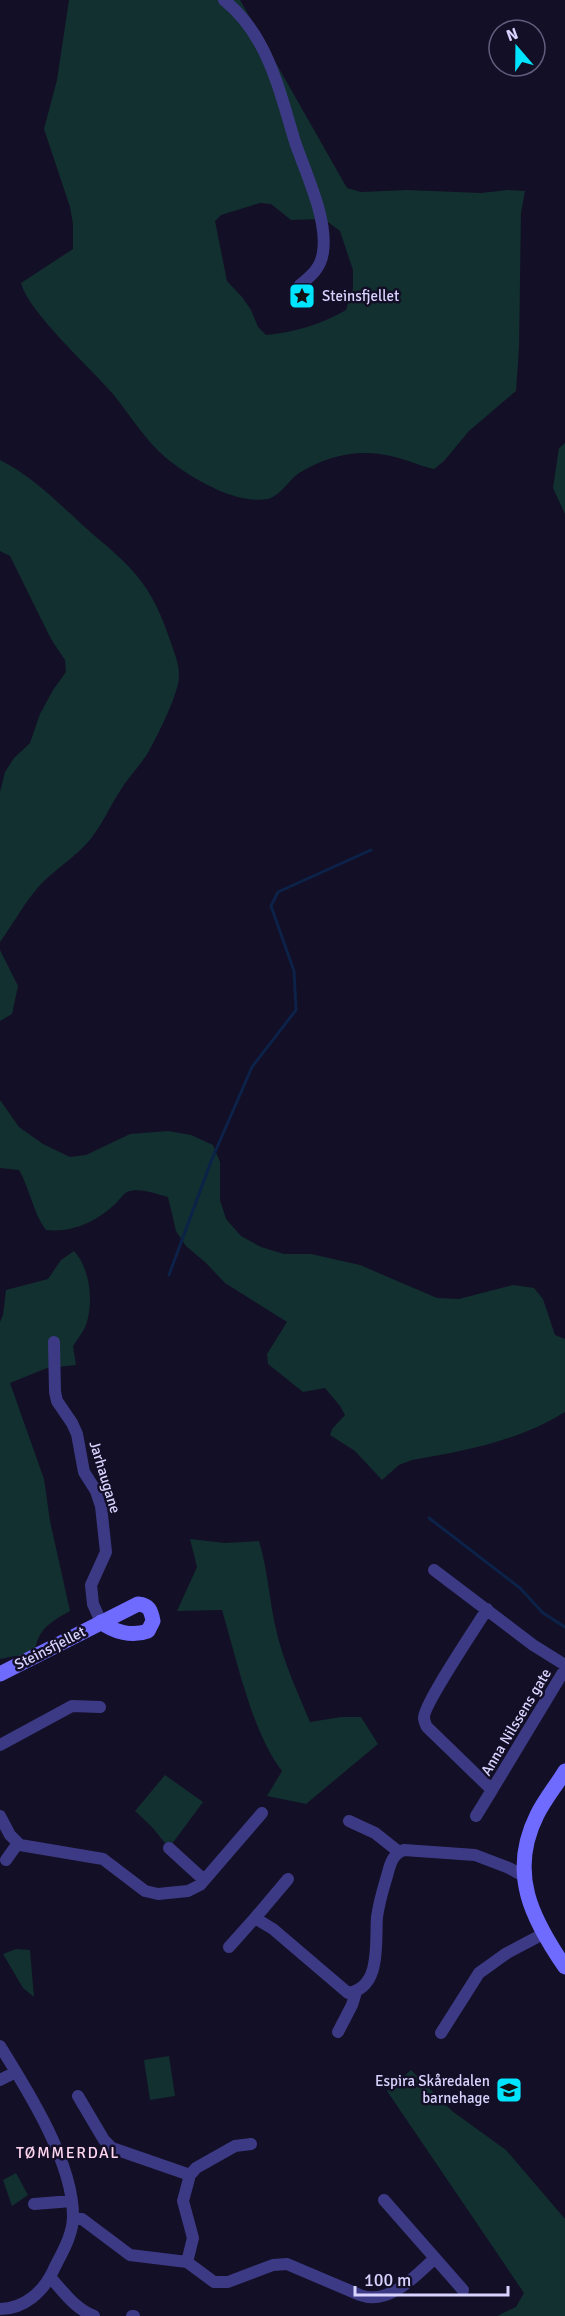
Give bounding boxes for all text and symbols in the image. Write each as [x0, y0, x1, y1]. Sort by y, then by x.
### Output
north arrow [487, 18, 547, 78]
text: N [504, 24, 521, 46]
place icon: Steinsfjellet [287, 281, 317, 311]
place label: Steinsfjellet [322, 287, 399, 305]
street label: Jarhaugane [85, 1439, 125, 1515]
street label: Steinsfjellet [11, 1622, 89, 1674]
street label: Anna Nilssens gate [477, 1665, 555, 1779]
place label: Espira Skåredalen barnehage [375, 2072, 490, 2107]
school or university icon: Espira Skåredalen barnehage [494, 2075, 524, 2105]
district label: TØMMERDAL [16, 2143, 120, 2163]
scale bar [355, 2259, 508, 2297]
text: 100 m [364, 2269, 411, 2291]

